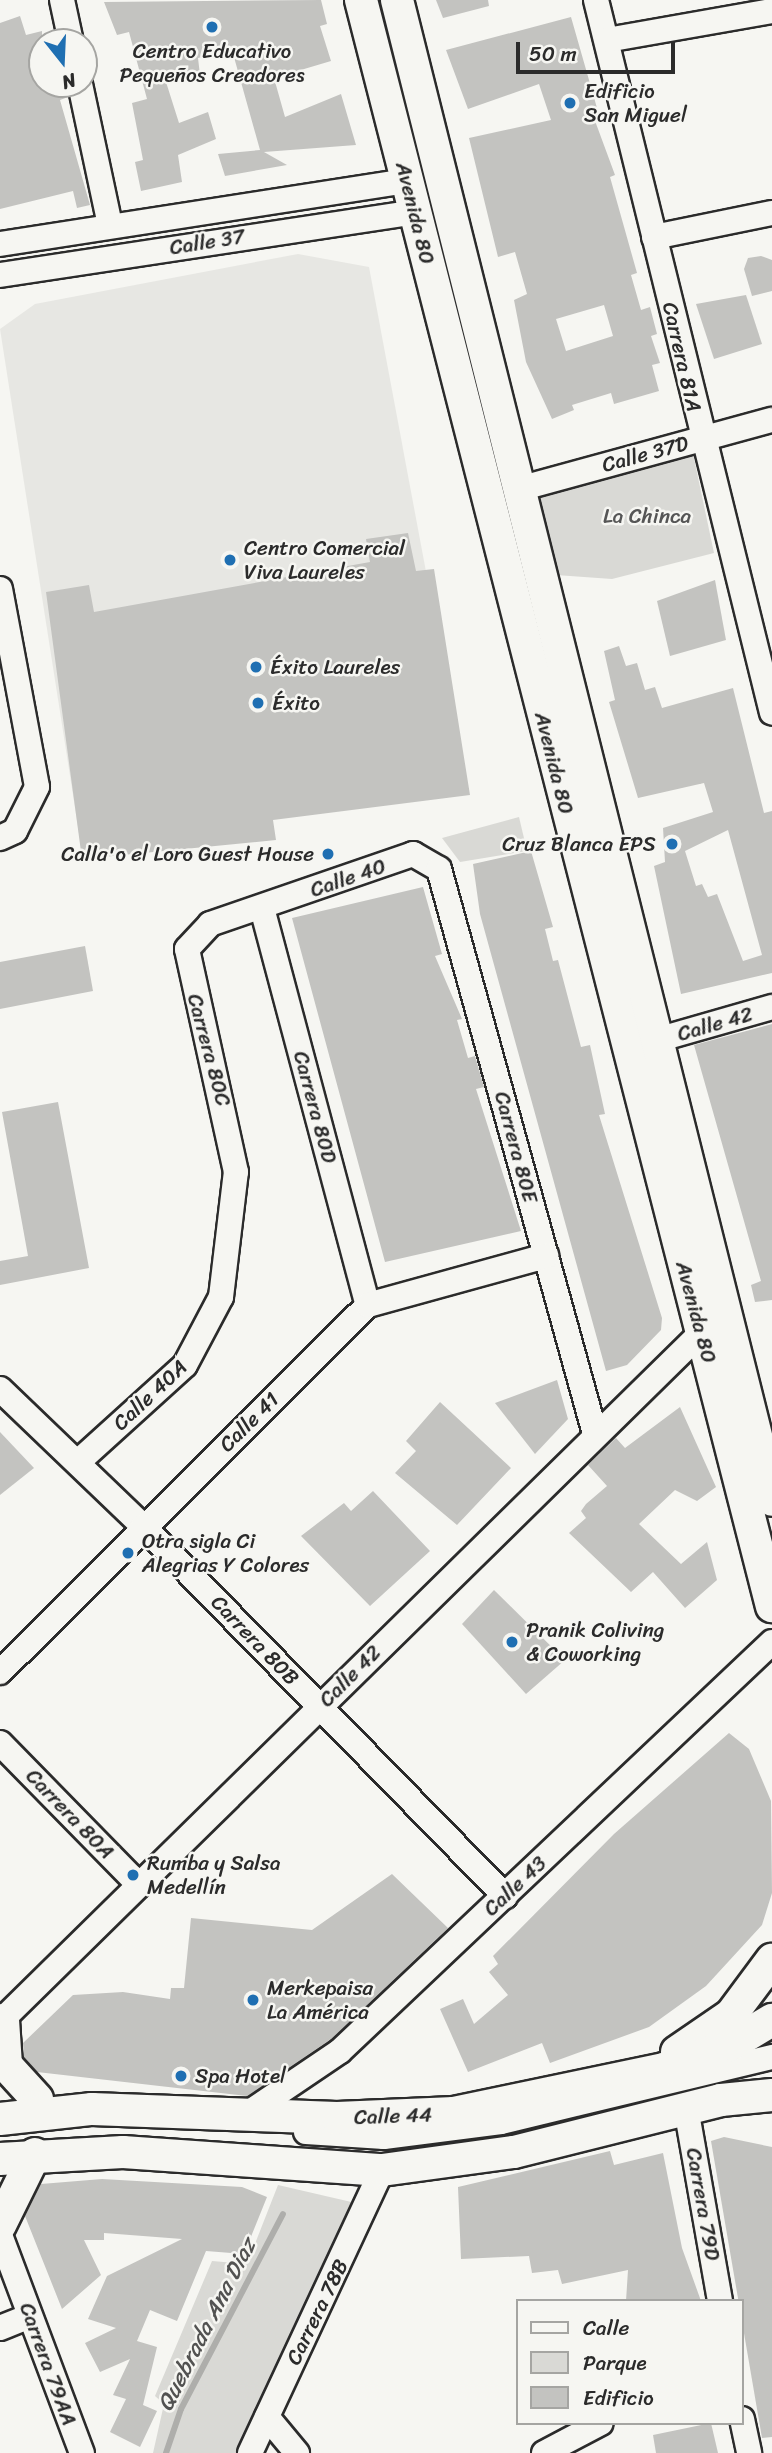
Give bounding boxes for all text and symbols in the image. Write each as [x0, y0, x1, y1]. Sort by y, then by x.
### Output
marker: Centro Educativo Pequeños Creadores [204, 19, 220, 35]
north arrow [28, 28, 98, 98]
scale bar [520, 28, 679, 72]
text: 50 m [529, 35, 577, 73]
place label: Centro Educativo Pequeños Creadores [119, 38, 305, 88]
text: N [58, 64, 80, 99]
place label: Edificio San Miguel [584, 78, 685, 128]
marker: Edificio San Miguel [562, 95, 578, 111]
street label: Avenida 80 [390, 159, 440, 267]
street label: Calle 37 [168, 224, 246, 260]
street label: Carrera 81A [657, 300, 707, 414]
street label: Calle 37D [599, 430, 691, 478]
park label: La Chinca [603, 503, 691, 529]
place label: Centro Comercial Viva Laureles [244, 535, 405, 585]
marker: Centro Comercial Viva Laureles [222, 552, 238, 568]
place label: Éxito Laureles [270, 654, 399, 680]
marker: Éxito Laureles [248, 659, 264, 675]
place label: Éxito [272, 690, 320, 716]
marker: Éxito [250, 695, 266, 711]
street label: Avenida 80 [529, 709, 579, 817]
place label: Cruz Blanca EPS [502, 831, 656, 857]
marker: Cruz Blanca EPS [662, 834, 682, 854]
place label: Calla'o el Loro Guest House [61, 841, 314, 867]
marker: Calla'o el Loro Guest House [320, 846, 336, 862]
street label: Calle 40 [307, 853, 389, 903]
street label: Carrera 80C [182, 991, 236, 1109]
street label: Calle 42 [674, 1001, 756, 1047]
street label: Carrera 80D [288, 1048, 342, 1166]
street label: Carrera 80E [489, 1089, 543, 1205]
street label: Avenida 80 [670, 1258, 722, 1366]
street label: Calle 40A [108, 1354, 192, 1436]
street label: Calle 41 [214, 1387, 284, 1457]
place label: Otra sigla Ci Alegrias Y Colores [142, 1528, 308, 1578]
marker: Otra sigla Ci Alegrias Y Colores [120, 1545, 136, 1561]
street label: Carrera 80B [206, 1590, 304, 1690]
place label: Pranik Coliving & Coworking [526, 1617, 665, 1667]
marker: Pranik Coliving & Coworking [504, 1634, 520, 1650]
street label: Calle 42 [314, 1640, 386, 1712]
street label: Carrera 80A [21, 1764, 119, 1864]
place label: Rumba y Salsa Medellín [147, 1850, 281, 1900]
street label: Calle 43 [478, 1851, 552, 1921]
marker: Rumba y Salsa Medellín [125, 1867, 141, 1883]
place label: Merkepaisa La América [267, 1975, 373, 2025]
marker: Merkepaisa La América [245, 1992, 261, 2008]
place label: Spa Hotel [195, 2063, 287, 2089]
marker: Spa Hotel [173, 2068, 189, 2084]
street label: Calle 44 [354, 2102, 432, 2130]
street label: Carrera 79D [681, 2146, 725, 2262]
water label: Quebrada Ana Diaz [152, 2234, 262, 2416]
street label: Carrera 78B [281, 2255, 353, 2369]
street label: Carrera 79AA [14, 2299, 82, 2429]
legend [516, 2299, 744, 2425]
text: Calle [583, 2309, 629, 2347]
text: Parque [583, 2344, 647, 2382]
text: Edificio [583, 2379, 654, 2417]

